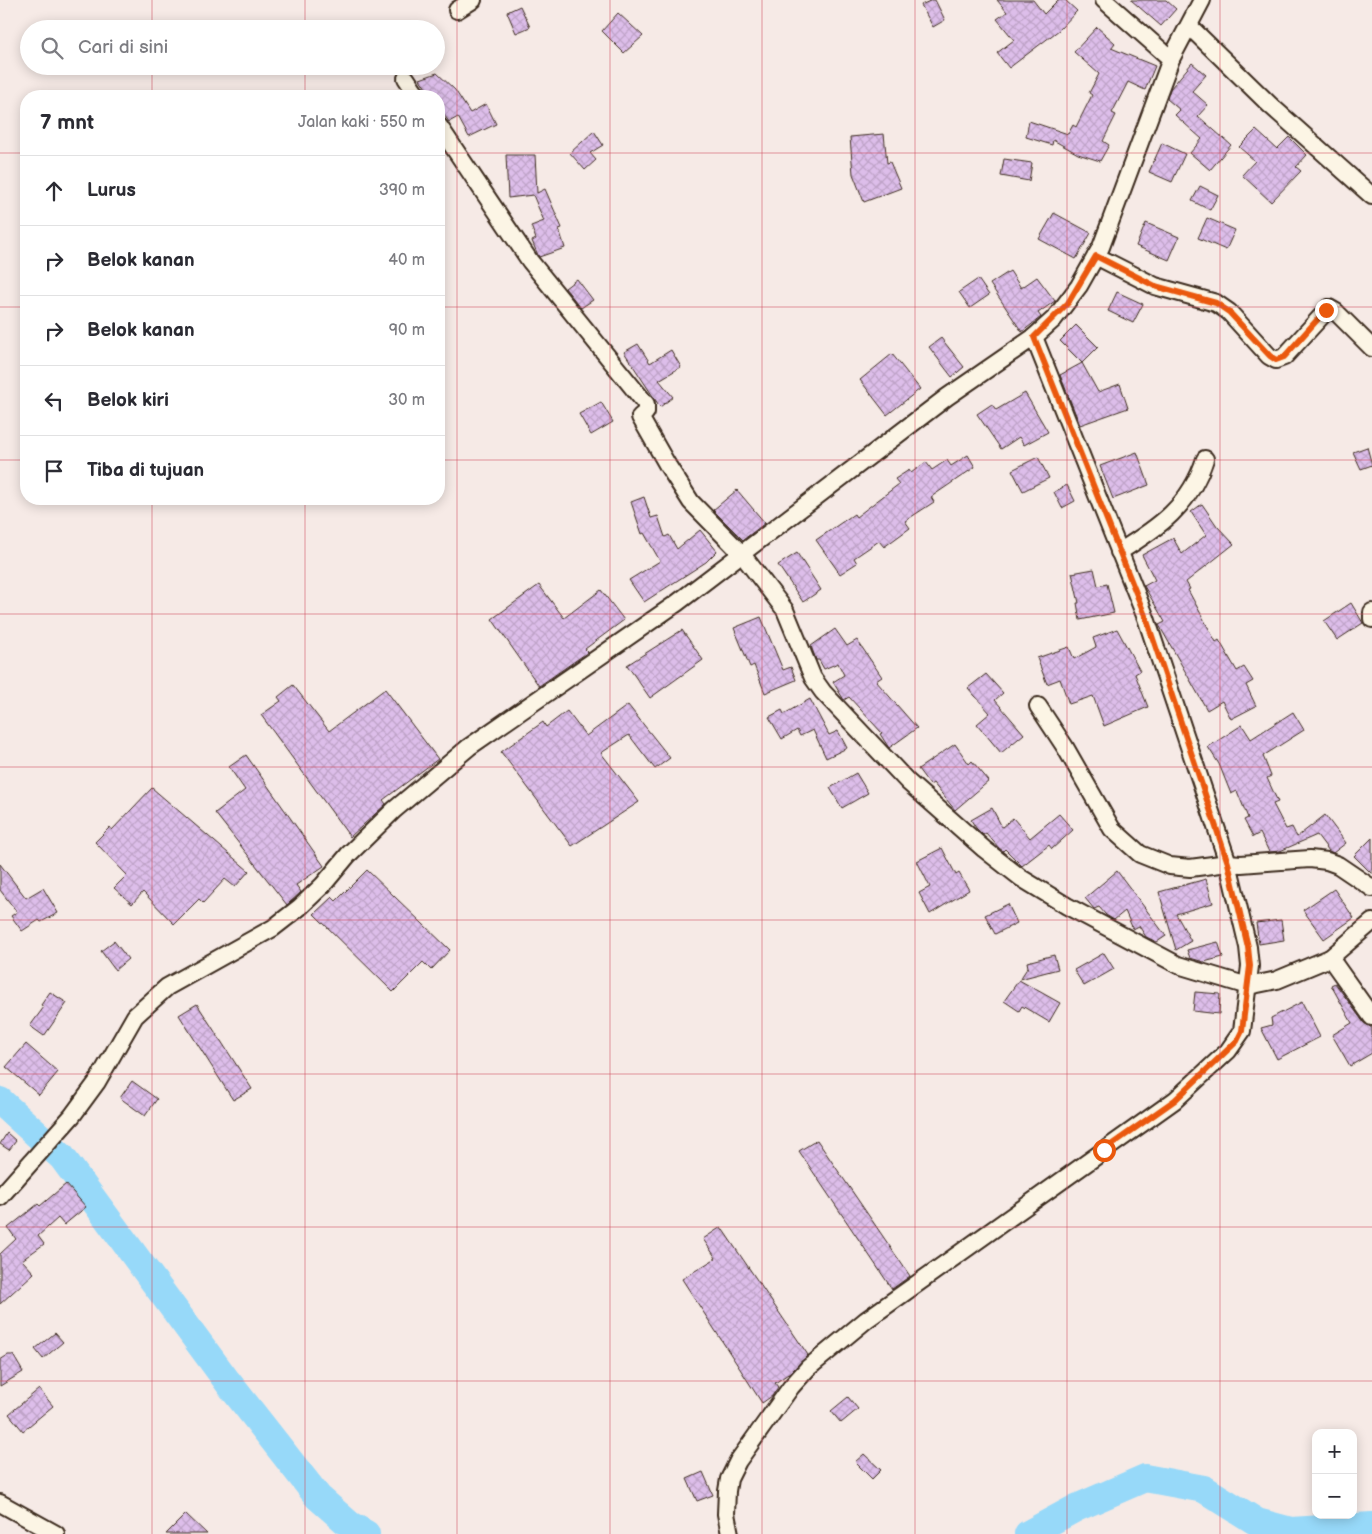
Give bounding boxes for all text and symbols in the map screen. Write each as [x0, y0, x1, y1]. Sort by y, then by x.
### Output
search box [20, 20, 445, 75]
icon: search [38, 34, 66, 62]
text: Cari di sini [78, 36, 168, 59]
text: 7 mnt [40, 110, 94, 135]
text: Jalan kaki · 550 m [298, 113, 425, 132]
icon: ahead [40, 177, 68, 205]
text: Lurus [87, 179, 136, 202]
text: 390 m [379, 181, 425, 200]
icon: right [40, 247, 68, 275]
text: Belok kanan [87, 249, 195, 272]
text: 40 m [388, 251, 425, 270]
route end [1315, 299, 1338, 322]
icon: right [40, 317, 68, 345]
text: Belok kanan [87, 319, 195, 342]
text: 90 m [389, 321, 425, 340]
icon: left [40, 387, 68, 415]
text: Belok kiri [87, 389, 169, 412]
text: 30 m [388, 391, 425, 410]
icon: arrive [40, 457, 68, 485]
text: Tiba di tujuan [87, 459, 204, 482]
route start [1093, 1139, 1116, 1162]
map controls [1312, 1429, 1357, 1519]
button: + [1312, 1429, 1357, 1474]
button: − [1312, 1474, 1357, 1519]

